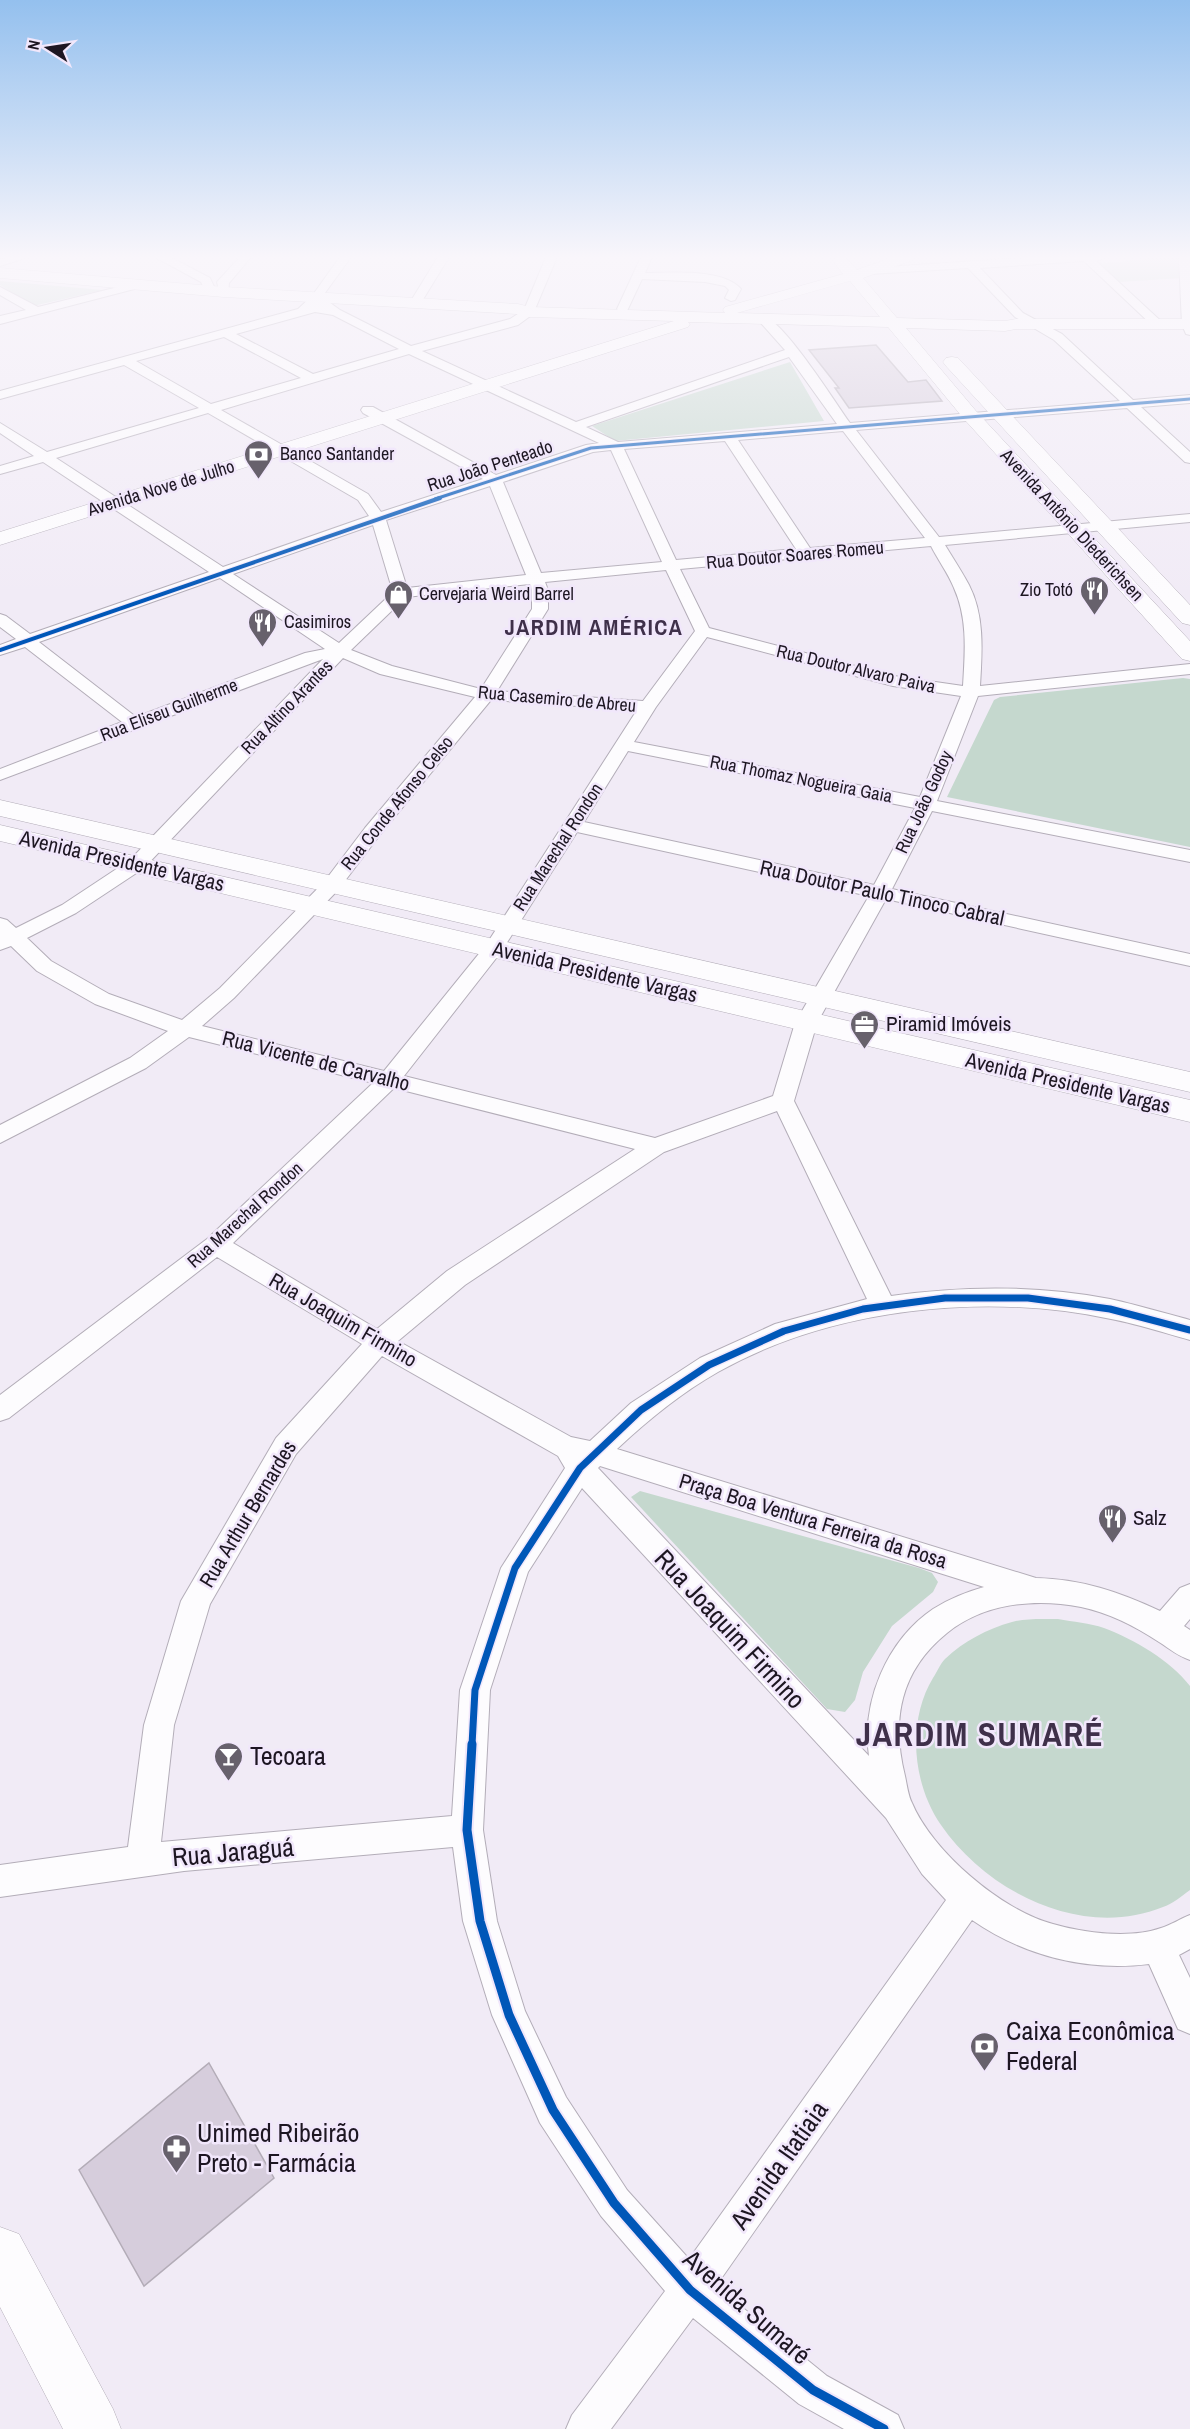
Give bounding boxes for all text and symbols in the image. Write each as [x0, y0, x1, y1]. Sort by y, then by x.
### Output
north arrow [18, 18, 78, 78]
text: N [22, 38, 45, 52]
street label: Rua João Penteado [424, 433, 556, 498]
bank icon: Banco Santander [243, 438, 275, 480]
place label: Banco Santander [280, 441, 394, 466]
street label: Avenida Antônio Diederichsen [994, 442, 1150, 606]
street label: Avenida Nove de Julho [83, 453, 237, 522]
street label: Rua Doutor Soares Romeu [705, 534, 885, 575]
restaurant icon: Zio Totó [1078, 574, 1110, 616]
place label: Zio Totó [1020, 577, 1073, 602]
shop icon: Cervejaria Weird Barrel [382, 578, 414, 620]
place label: Cervejaria Weird Barrel [419, 581, 574, 606]
restaurant icon: Casimiros [247, 606, 279, 648]
place label: Casimiros [284, 609, 351, 634]
district label: JARDIM AMÉRICA [505, 612, 683, 642]
street label: Rua Doutor Alvaro Paiva [774, 638, 938, 699]
street label: Rua Altino Arantes [235, 654, 338, 759]
street label: Rua Eliseu Guilherme [97, 672, 241, 747]
street label: Rua Casemiro de Abreu [477, 679, 637, 718]
street label: Rua Conde Afonso Celso [335, 730, 458, 875]
street label: Rua João Godoy [889, 746, 959, 857]
street label: Rua Thomaz Nogueira Gaia [708, 749, 894, 808]
street label: Rua Marechal Rondon [507, 778, 608, 915]
street label: Avenida Presidente Vargas [16, 823, 227, 898]
street label: Rua Doutor Paulo Tinoco Cabral [757, 852, 1007, 933]
street label: Avenida Presidente Vargas [489, 934, 700, 1009]
office icon: Piramid Imóveis [849, 1008, 881, 1050]
place label: Piramid Imóveis [886, 1009, 1011, 1038]
street label: Rua Vicente de Carvalho [219, 1023, 413, 1098]
street label: Avenida Presidente Vargas [962, 1045, 1173, 1120]
street label: Rua Marechal Rondon [181, 1156, 308, 1273]
street label: Rua Joaquim Firmino [264, 1265, 423, 1374]
street label: Rua Arthur Bernardes [192, 1435, 303, 1593]
street label: Praça Boa Ventura Ferreira da Rosa [676, 1466, 951, 1575]
restaurant icon: Salz [1096, 1502, 1128, 1544]
place label: Salz [1133, 1503, 1167, 1532]
street label: Rua Joaquim Firmino [647, 1541, 813, 1716]
district label: JARDIM SUMARÉ [856, 1712, 1104, 1756]
place label: Tecoara [250, 1738, 326, 1773]
bar icon: Tecoara [213, 1740, 245, 1782]
street label: Rua Jaraguá [171, 1829, 295, 1874]
place label: Caixa Econômica Federal [1006, 2013, 1174, 2078]
bank icon: Caixa Econômica Federal [969, 2030, 1001, 2072]
street label: Avenida Itatiaia [721, 2094, 836, 2237]
place label: Unimed Ribeirão Preto - Farmácia [197, 2115, 359, 2180]
pharmacy icon: Unimed Ribeirão Preto - Farmácia [160, 2132, 192, 2174]
street label: Avenida Sumaré [675, 2241, 819, 2372]

